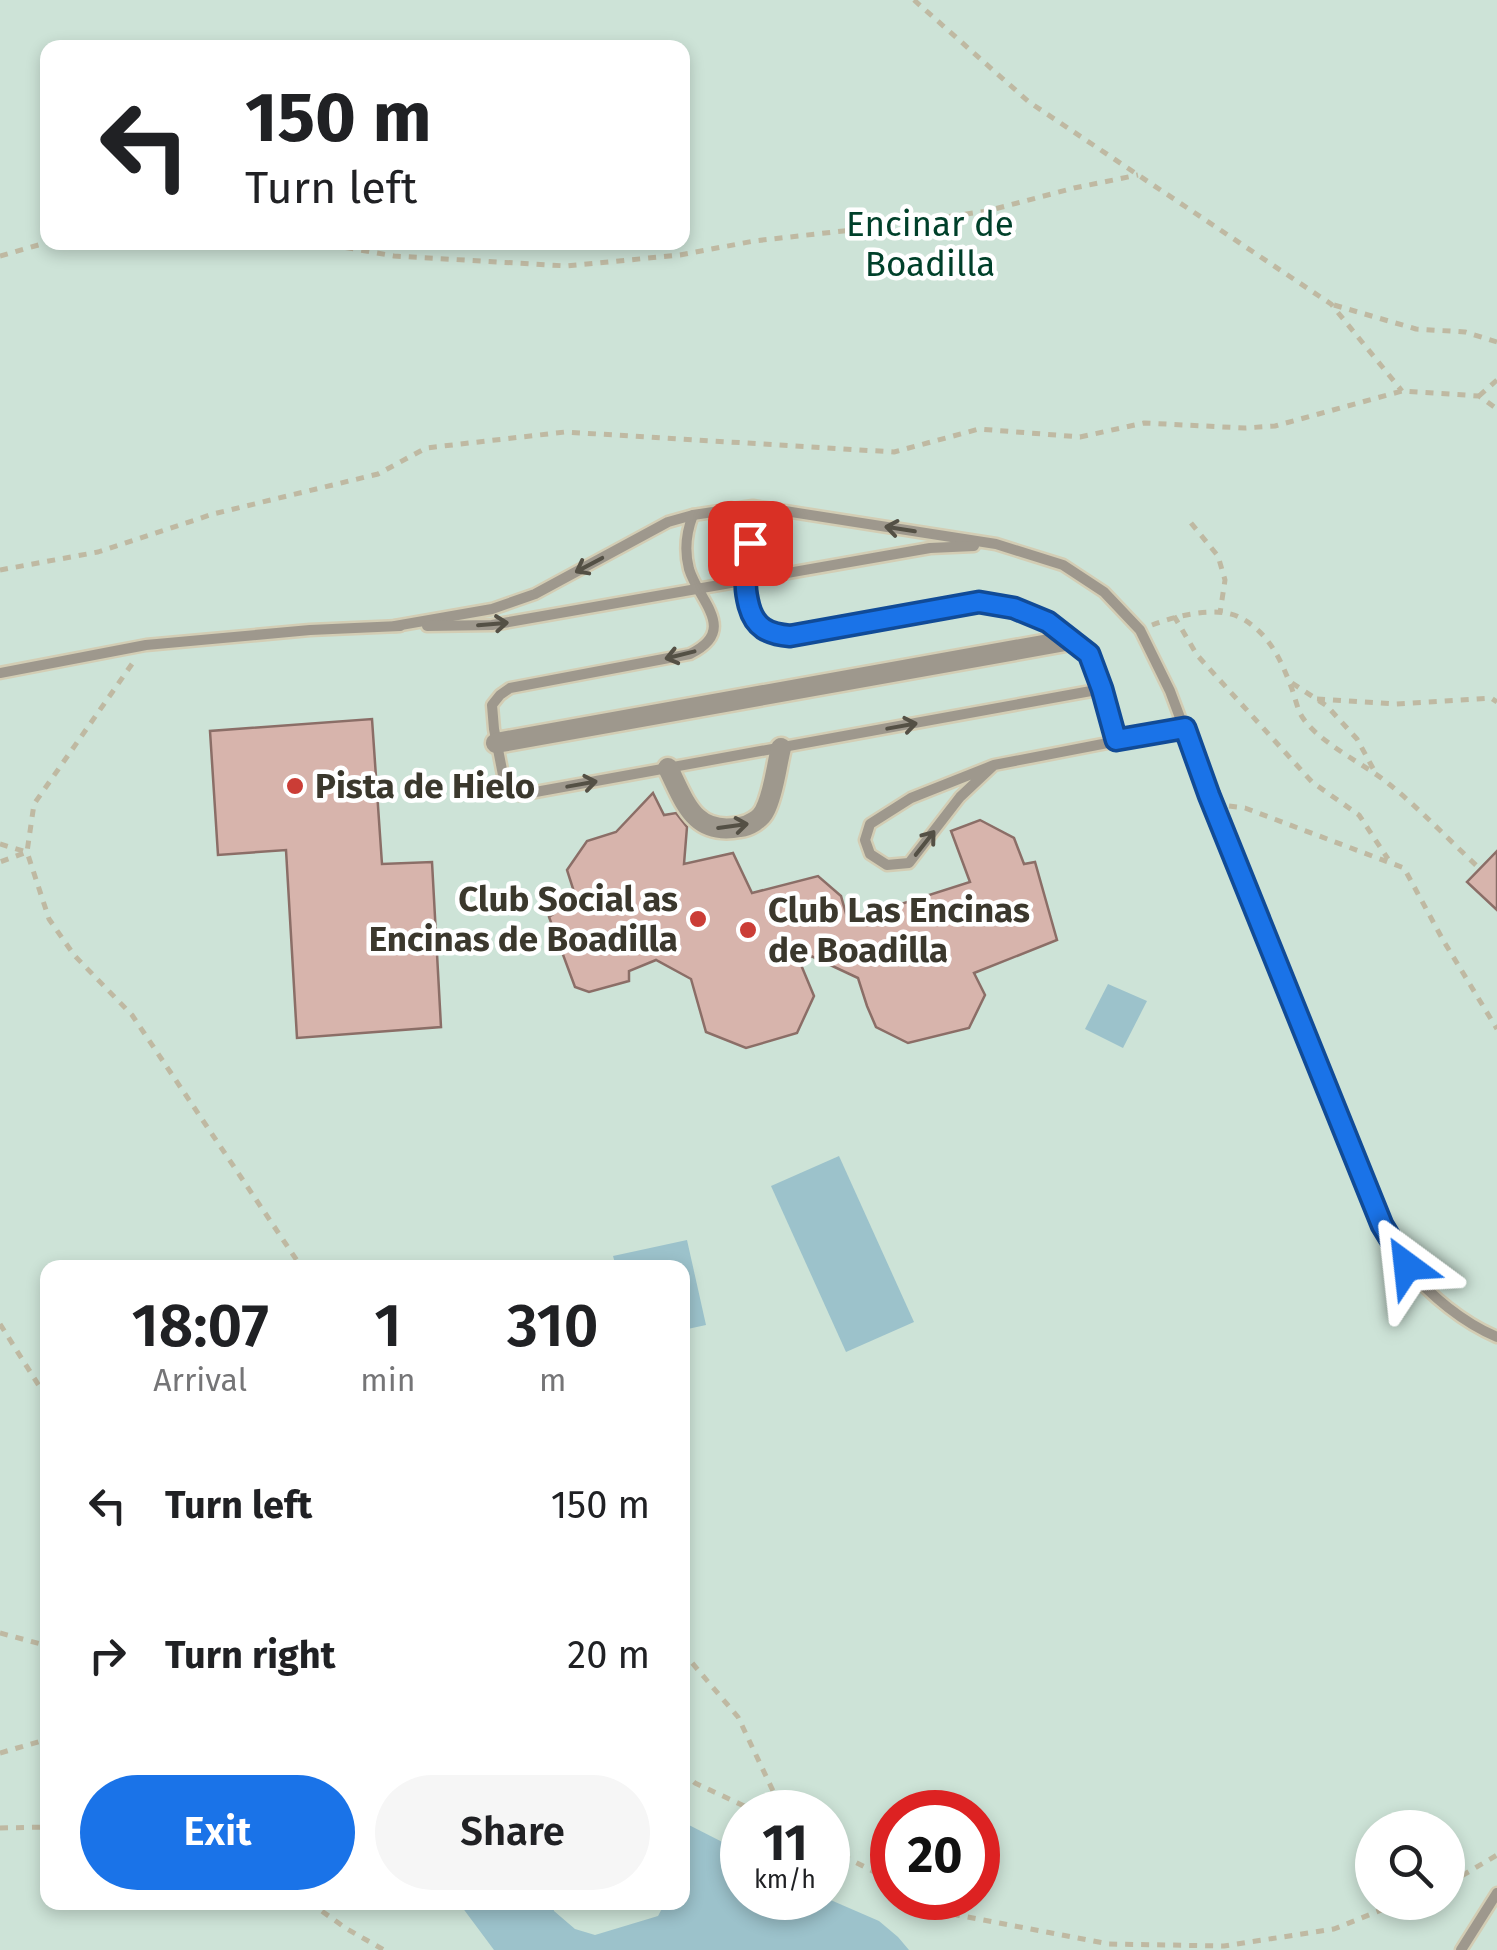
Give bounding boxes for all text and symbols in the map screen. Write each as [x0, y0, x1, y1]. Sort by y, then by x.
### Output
text: 150 m [245, 76, 432, 160]
icon: left [80, 80, 210, 210]
text: Turn left [245, 161, 417, 215]
park label: Encinar de Boadilla [846, 203, 1014, 285]
pin [708, 501, 793, 586]
icon: arrive [723, 516, 778, 571]
one-way arrow [884, 519, 917, 538]
one-way arrow [575, 555, 604, 575]
one-way arrow [476, 614, 508, 633]
one-way arrow [665, 647, 697, 665]
one-way arrow [885, 716, 918, 735]
place label: Pista de Hielo [315, 765, 535, 807]
one-way arrow [565, 774, 598, 793]
marker: Pista de Hielo [284, 775, 306, 797]
one-way arrow [716, 817, 749, 835]
one-way arrow [914, 830, 935, 857]
place label: Club Social as Encinas de Boadilla [369, 878, 678, 960]
place label: Club Las Encinas de Boadilla [768, 889, 1030, 971]
marker: Club Social as Encinas de Boadilla [687, 908, 709, 930]
marker: Club Las Encinas de Boadilla [737, 919, 759, 941]
position arrow [1355, 1214, 1459, 1318]
text: 18:07 [131, 1290, 269, 1362]
text: 1 [374, 1290, 402, 1362]
text: 310 [507, 1290, 599, 1362]
text: Arrival [153, 1361, 247, 1399]
text: min [360, 1361, 416, 1399]
text: m [539, 1361, 566, 1399]
icon: left [80, 1478, 135, 1533]
text: Turn left [165, 1482, 312, 1528]
text: 150 m [551, 1482, 650, 1528]
icon: right [80, 1628, 135, 1683]
text: Turn right [165, 1632, 335, 1678]
text: 20 m [567, 1632, 650, 1678]
button: Exit [80, 1775, 355, 1890]
button: Share [375, 1775, 650, 1890]
speed limit sign: 20 [870, 1790, 1000, 1920]
map controls [1355, 1810, 1465, 1920]
button: search [1355, 1810, 1465, 1920]
text: 11 [762, 1813, 808, 1873]
text: km/h [754, 1865, 816, 1895]

